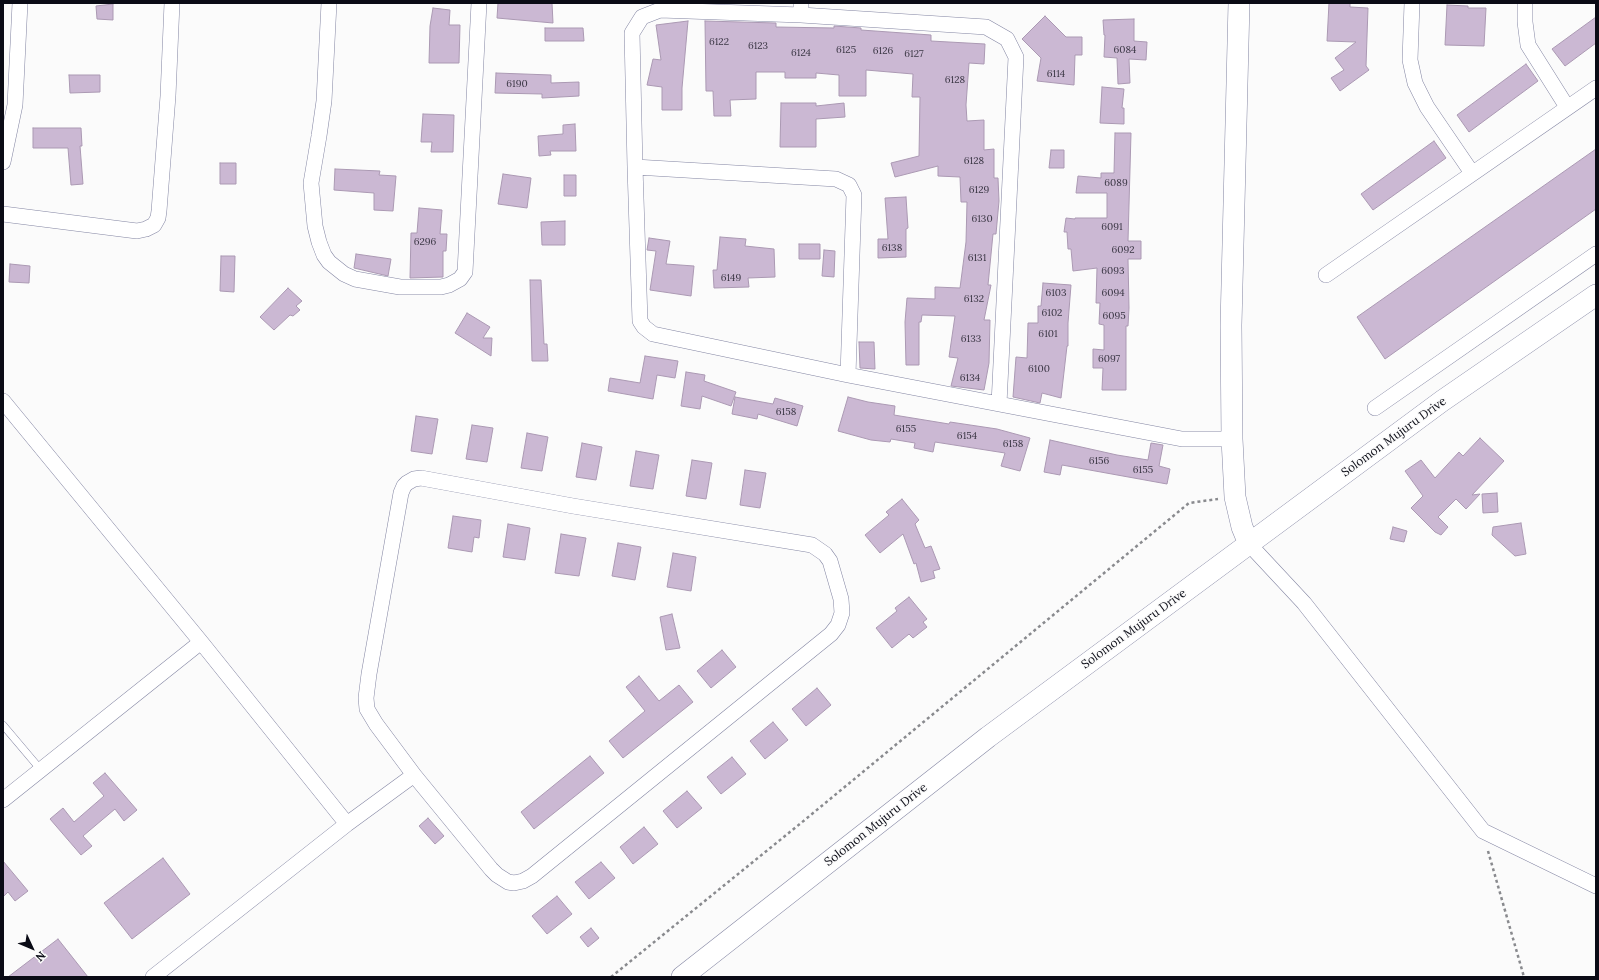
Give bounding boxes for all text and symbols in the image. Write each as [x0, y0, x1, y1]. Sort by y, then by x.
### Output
house number: 6122 [709, 36, 729, 48]
house number: 6123 [748, 40, 768, 52]
house number: 6125 [836, 44, 856, 56]
house number: 6084 [1113, 44, 1137, 56]
house number: 6126 [873, 45, 893, 57]
house number: 6124 [791, 47, 811, 59]
house number: 6127 [904, 48, 924, 60]
house number: 6114 [1047, 68, 1065, 80]
house number: 6128 [945, 74, 965, 86]
house number: 6190 [506, 78, 528, 90]
house number: 6128 [964, 155, 984, 167]
house number: 6089 [1104, 177, 1128, 189]
house number: 6129 [969, 184, 989, 196]
house number: 6130 [971, 213, 993, 225]
house number: 6091 [1101, 221, 1123, 233]
house number: 6296 [414, 236, 436, 248]
house number: 6138 [882, 242, 902, 254]
house number: 6092 [1111, 244, 1135, 256]
house number: 6131 [968, 252, 986, 264]
house number: 6093 [1101, 265, 1125, 277]
house number: 6149 [721, 272, 741, 284]
house number: 6103 [1045, 287, 1067, 299]
house number: 6094 [1101, 287, 1125, 299]
house number: 6132 [964, 293, 984, 305]
house number: 6102 [1042, 307, 1062, 319]
house number: 6095 [1102, 310, 1126, 322]
house number: 6101 [1038, 328, 1058, 340]
house number: 6133 [961, 333, 981, 345]
house number: 6097 [1098, 353, 1120, 365]
house number: 6100 [1028, 363, 1050, 375]
house number: 6134 [960, 372, 980, 384]
street label: Solomon Mujuru Drive [1339, 394, 1449, 480]
house number: 6158 [776, 406, 796, 418]
house number: 6155 [896, 423, 916, 435]
house number: 6154 [957, 430, 977, 442]
house number: 6158 [1003, 438, 1023, 450]
house number: 6156 [1089, 455, 1109, 467]
house number: 6155 [1133, 464, 1153, 476]
street label: Solomon Mujuru Drive [1079, 586, 1189, 672]
street label: Solomon Mujuru Drive [822, 780, 930, 870]
north arrow [12, 928, 52, 968]
text: N [33, 948, 49, 964]

